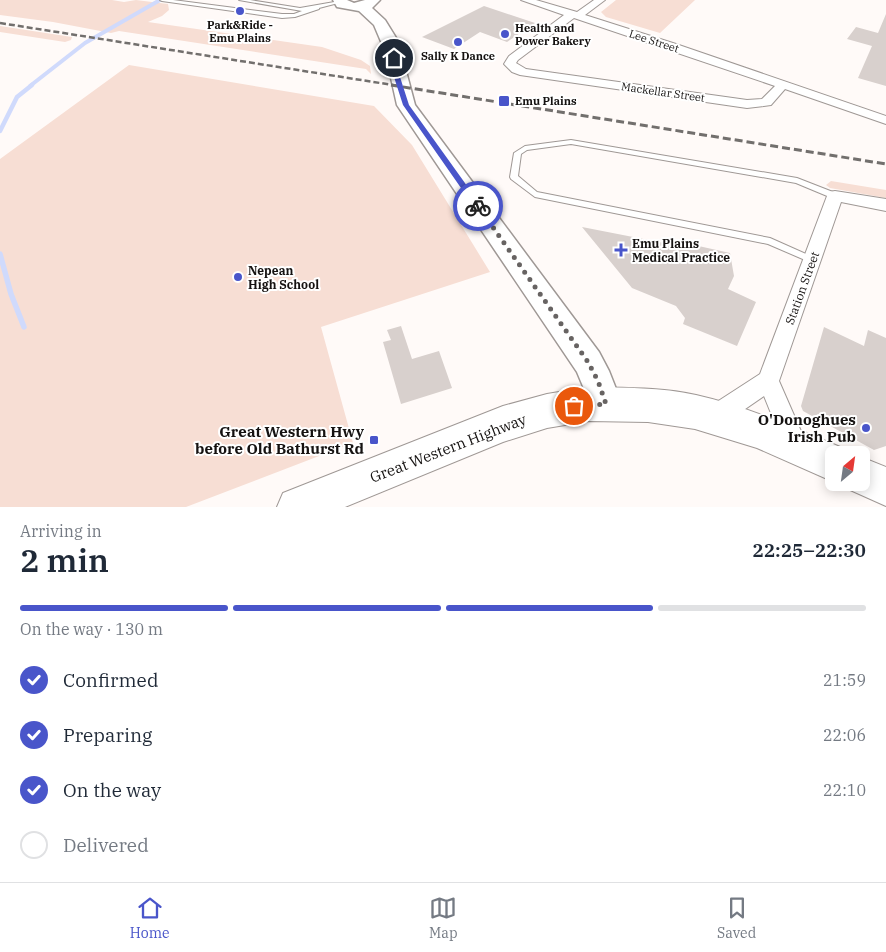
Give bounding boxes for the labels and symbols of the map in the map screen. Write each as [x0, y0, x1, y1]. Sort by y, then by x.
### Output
marker: Park&Ride - Emu Plains [234, 5, 246, 17]
place label: Park&Ride - Emu Plains [207, 18, 273, 45]
place label: Health and Power Bakery [515, 21, 592, 48]
street label: Lee Street [627, 26, 681, 56]
marker: Health and Power Bakery [499, 28, 511, 40]
marker: Sally K Dance [452, 36, 464, 48]
pin [373, 37, 415, 79]
place label: Sally K Dance [421, 49, 495, 63]
street label: Mackellar Street [620, 79, 706, 105]
marker: Emu Plains [497, 94, 511, 108]
place label: Emu Plains [515, 94, 577, 108]
courier [453, 181, 503, 231]
place label: Emu Plains Medical Practice [632, 236, 730, 265]
marker: Emu Plains Medical Practice [614, 243, 628, 257]
street label: Station Street [782, 249, 822, 327]
place label: Nepean High School [248, 263, 319, 292]
marker: Nepean High School [232, 271, 244, 283]
pin [553, 385, 595, 427]
street label: Great Western Highway [367, 409, 529, 487]
place label: O'Donoghues Irish Pub [758, 410, 856, 446]
place label: Great Western Hwy before Old Bathurst Rd [195, 422, 365, 458]
marker: O'Donoghues Irish Pub [860, 422, 872, 434]
marker: Great Western Hwy before Old Bathurst Rd [368, 434, 380, 446]
north arrow [825, 446, 870, 491]

